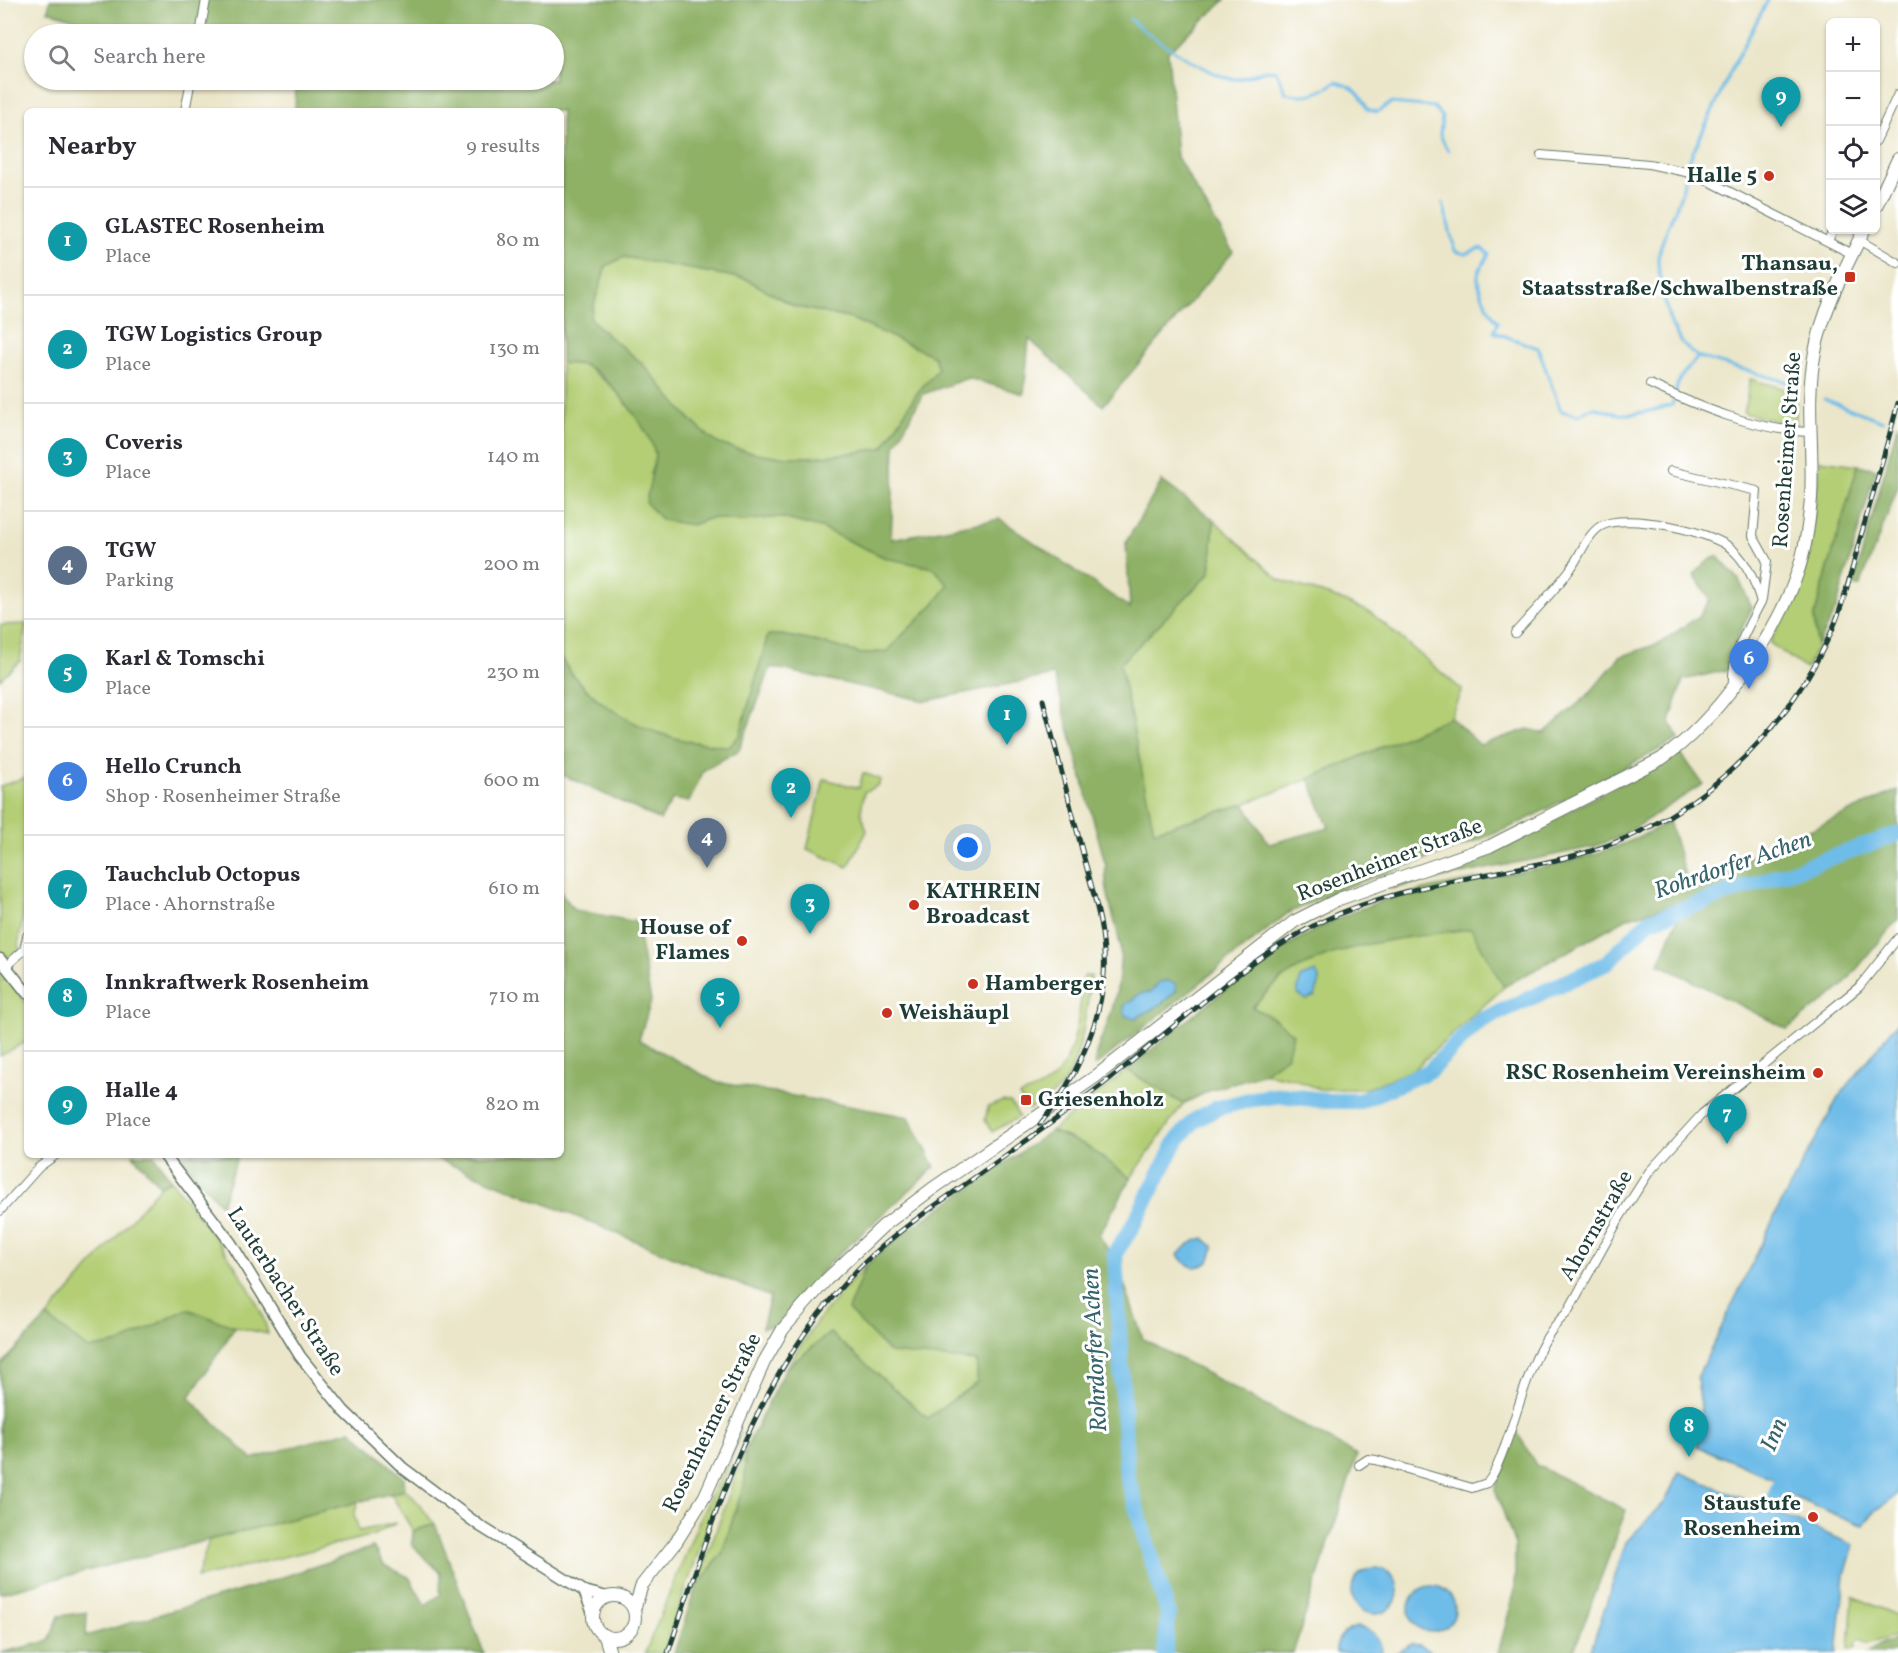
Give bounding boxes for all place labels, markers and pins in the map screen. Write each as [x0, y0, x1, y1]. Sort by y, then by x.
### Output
pin: 9 [1762, 78, 1800, 127]
place label: Halle 5 [1687, 161, 1757, 192]
marker: Halle 5 [1762, 169, 1776, 183]
place label: Thansau, Staatsstraße/Schwalbenstraße [1522, 249, 1838, 305]
marker: Thansau, Staatsstraße/Schwalbenstraße [1843, 270, 1857, 284]
pin: 6 [1730, 640, 1768, 689]
pin: 1 [988, 696, 1026, 745]
pin: 2 [772, 768, 810, 818]
pin: 4 [688, 818, 726, 868]
place label: KATHREIN Broadcast [926, 877, 1041, 933]
pin: 3 [790, 884, 830, 934]
marker: KATHREIN Broadcast [907, 898, 921, 912]
place label: House of Flames [640, 913, 732, 969]
marker: House of Flames [735, 934, 749, 948]
place label: Hamberger [985, 969, 1105, 1000]
marker: Hamberger [966, 977, 980, 991]
pin: 5 [700, 978, 740, 1028]
place label: Weishäupl [899, 998, 1009, 1029]
marker: Weishäupl [880, 1006, 894, 1020]
place label: RSC Rosenheim Vereinsheim [1505, 1058, 1806, 1089]
marker: RSC Rosenheim Vereinsheim [1811, 1066, 1825, 1080]
place label: Griesenholz [1038, 1085, 1164, 1116]
marker: Griesenholz [1019, 1093, 1033, 1107]
pin: 7 [1708, 1094, 1746, 1144]
pin: 8 [1670, 1408, 1708, 1457]
place label: Staustufe Rosenheim [1683, 1489, 1801, 1545]
marker: Staustufe Rosenheim [1806, 1510, 1820, 1524]

